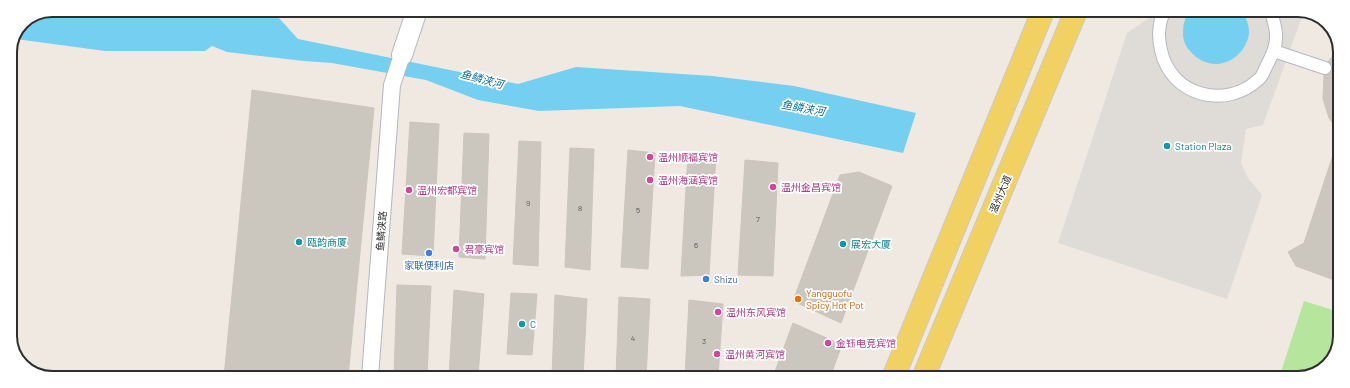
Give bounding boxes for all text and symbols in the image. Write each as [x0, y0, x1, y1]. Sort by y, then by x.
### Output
water label: 鱼鳞浃河 [459, 67, 507, 91]
water label: 鱼鳞浃河 [780, 97, 828, 118]
place label: Station Plaza [1175, 140, 1231, 152]
marker: Station Plaza [1162, 141, 1172, 151]
place label: 温州顺福宾馆 [658, 151, 718, 163]
marker: 温州顺福宾馆 [645, 152, 655, 162]
street label: 温州大道 [987, 173, 1013, 215]
place label: 温州海涵宾馆 [658, 174, 718, 186]
marker: 温州海涵宾馆 [645, 175, 655, 185]
place label: 温州金昌宾馆 [781, 181, 841, 193]
marker: 温州金昌宾馆 [768, 182, 778, 192]
place label: 温州宏都宾馆 [417, 184, 477, 196]
marker: 温州宏都宾馆 [404, 185, 414, 195]
house number: 9 [526, 198, 530, 208]
house number: 8 [578, 203, 582, 213]
house number: 5 [636, 205, 640, 215]
street label: 鱼鳞浃路 [374, 211, 388, 251]
house number: 7 [756, 214, 760, 224]
place label: 瓯韵商厦 [307, 236, 347, 248]
marker: 瓯韵商厦 [294, 237, 304, 247]
place label: 展宏大厦 [851, 238, 891, 250]
marker: 展宏大厦 [838, 239, 848, 249]
house number: 6 [694, 240, 698, 250]
place label: 君豪宾馆 [464, 243, 504, 255]
marker: 君豪宾馆 [451, 244, 461, 254]
marker: 家联便利店 [424, 248, 434, 258]
place label: 家联便利店 [404, 259, 454, 271]
place label: Shizu [714, 273, 738, 285]
marker: Shizu [701, 274, 711, 284]
place label: Yangguofu Spicy Hot Pot [806, 287, 864, 311]
marker: Yangguofu Spicy Hot Pot [793, 294, 803, 304]
place label: 温州东风宾馆 [726, 306, 786, 318]
marker: 温州东风宾馆 [713, 307, 723, 317]
place label: C [530, 318, 536, 330]
marker: C [517, 319, 527, 329]
house number: 4 [631, 333, 635, 343]
house number: 3 [702, 336, 706, 346]
place label: 金钰电竞宾馆 [836, 337, 896, 349]
marker: 金钰电竞宾馆 [823, 338, 833, 348]
place label: 温州黄河宾馆 [725, 348, 785, 360]
marker: 温州黄河宾馆 [712, 349, 722, 359]

